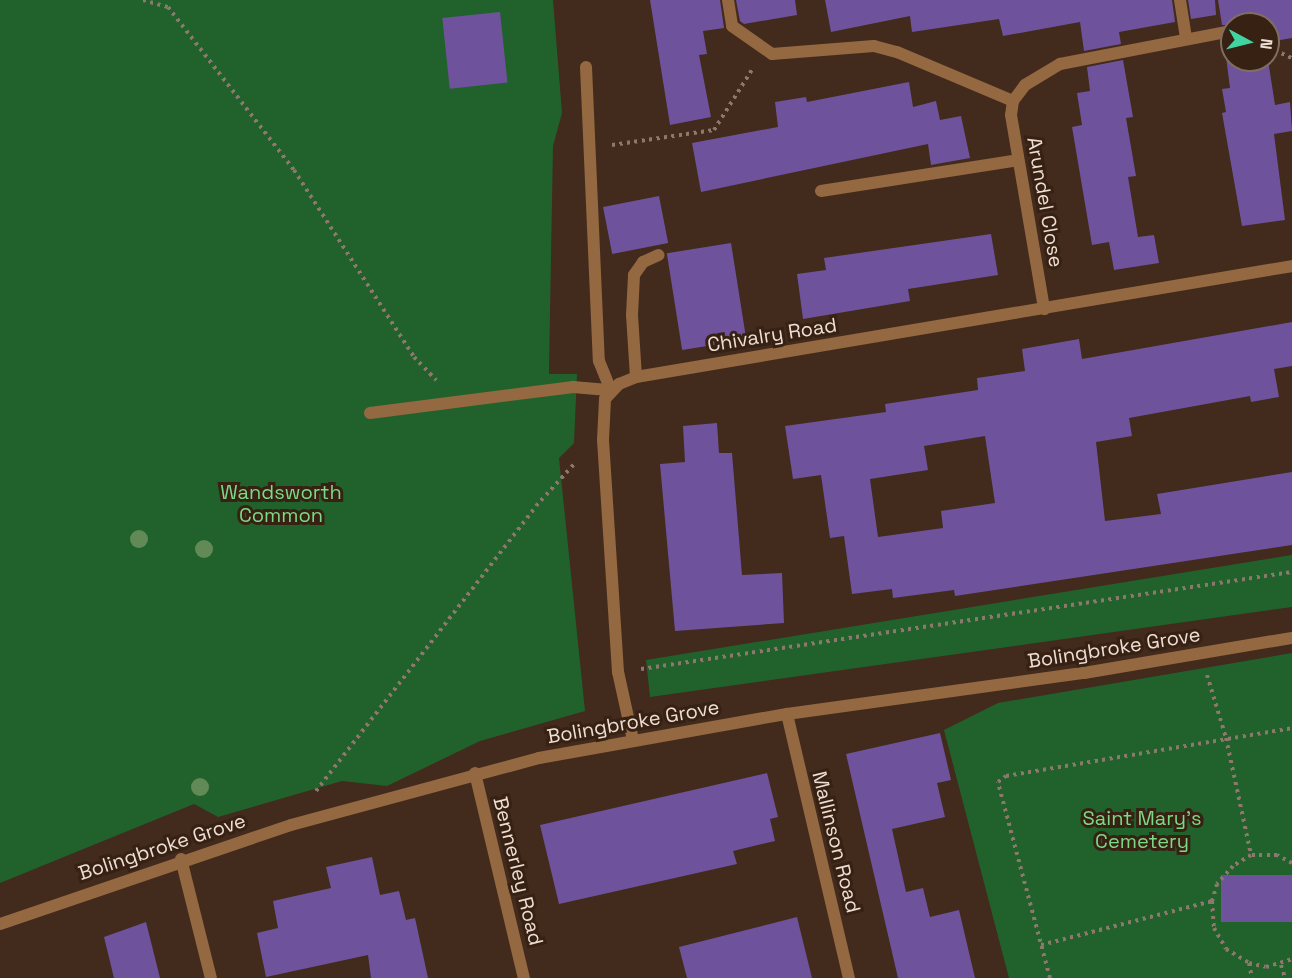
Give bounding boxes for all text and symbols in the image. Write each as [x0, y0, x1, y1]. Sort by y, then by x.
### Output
north arrow [1220, 12, 1280, 72]
text: N [1255, 37, 1277, 51]
street label: Arundel Close [1022, 135, 1068, 269]
street label: Chivalry Road [705, 313, 839, 357]
park label: Wandsworth Common [220, 481, 342, 528]
street label: Bolingbroke Grove [1026, 622, 1202, 674]
street label: Bolingbroke Grove [545, 695, 721, 749]
street label: Mallinson Road [807, 769, 865, 915]
street label: Bennerley Road [488, 794, 548, 948]
park label: Saint Mary's Cemetery [1082, 806, 1202, 853]
street label: Bolingbroke Grove [75, 809, 249, 885]

